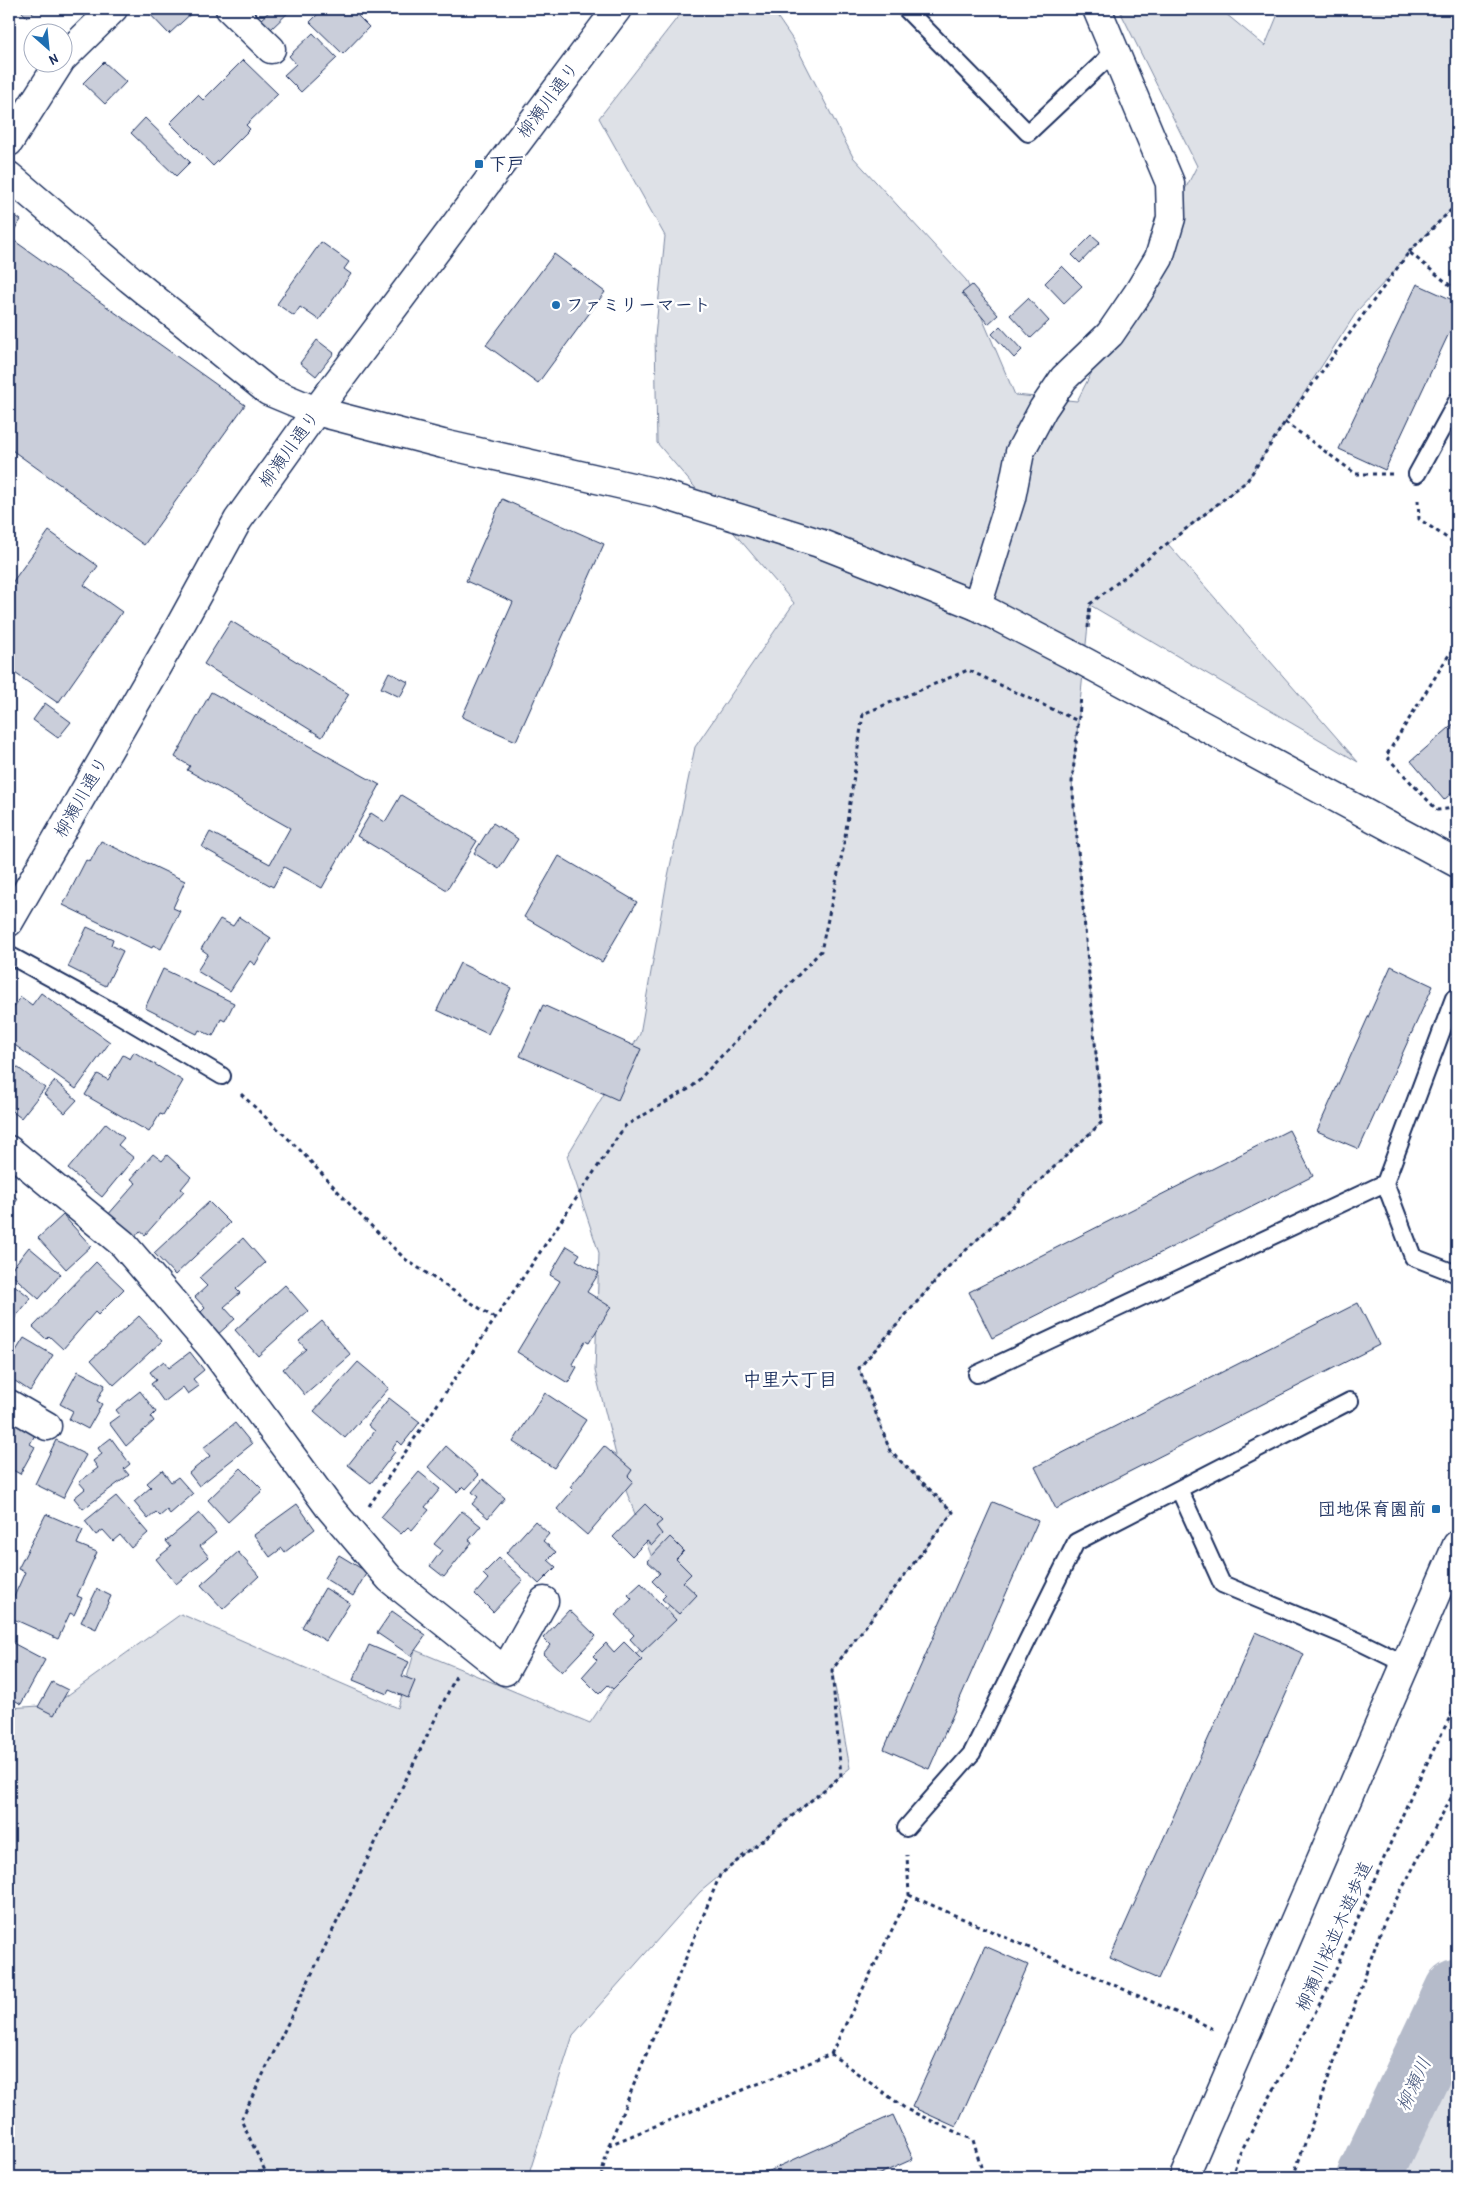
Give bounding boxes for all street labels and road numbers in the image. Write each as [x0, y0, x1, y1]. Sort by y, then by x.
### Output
street label: 柳瀬川通り [511, 56, 585, 143]
street label: 柳瀬川通り [252, 405, 325, 492]
street label: 柳瀬川通り [47, 752, 114, 842]
street label: 柳瀬川桜並木遊歩道 [1289, 1857, 1378, 2015]

